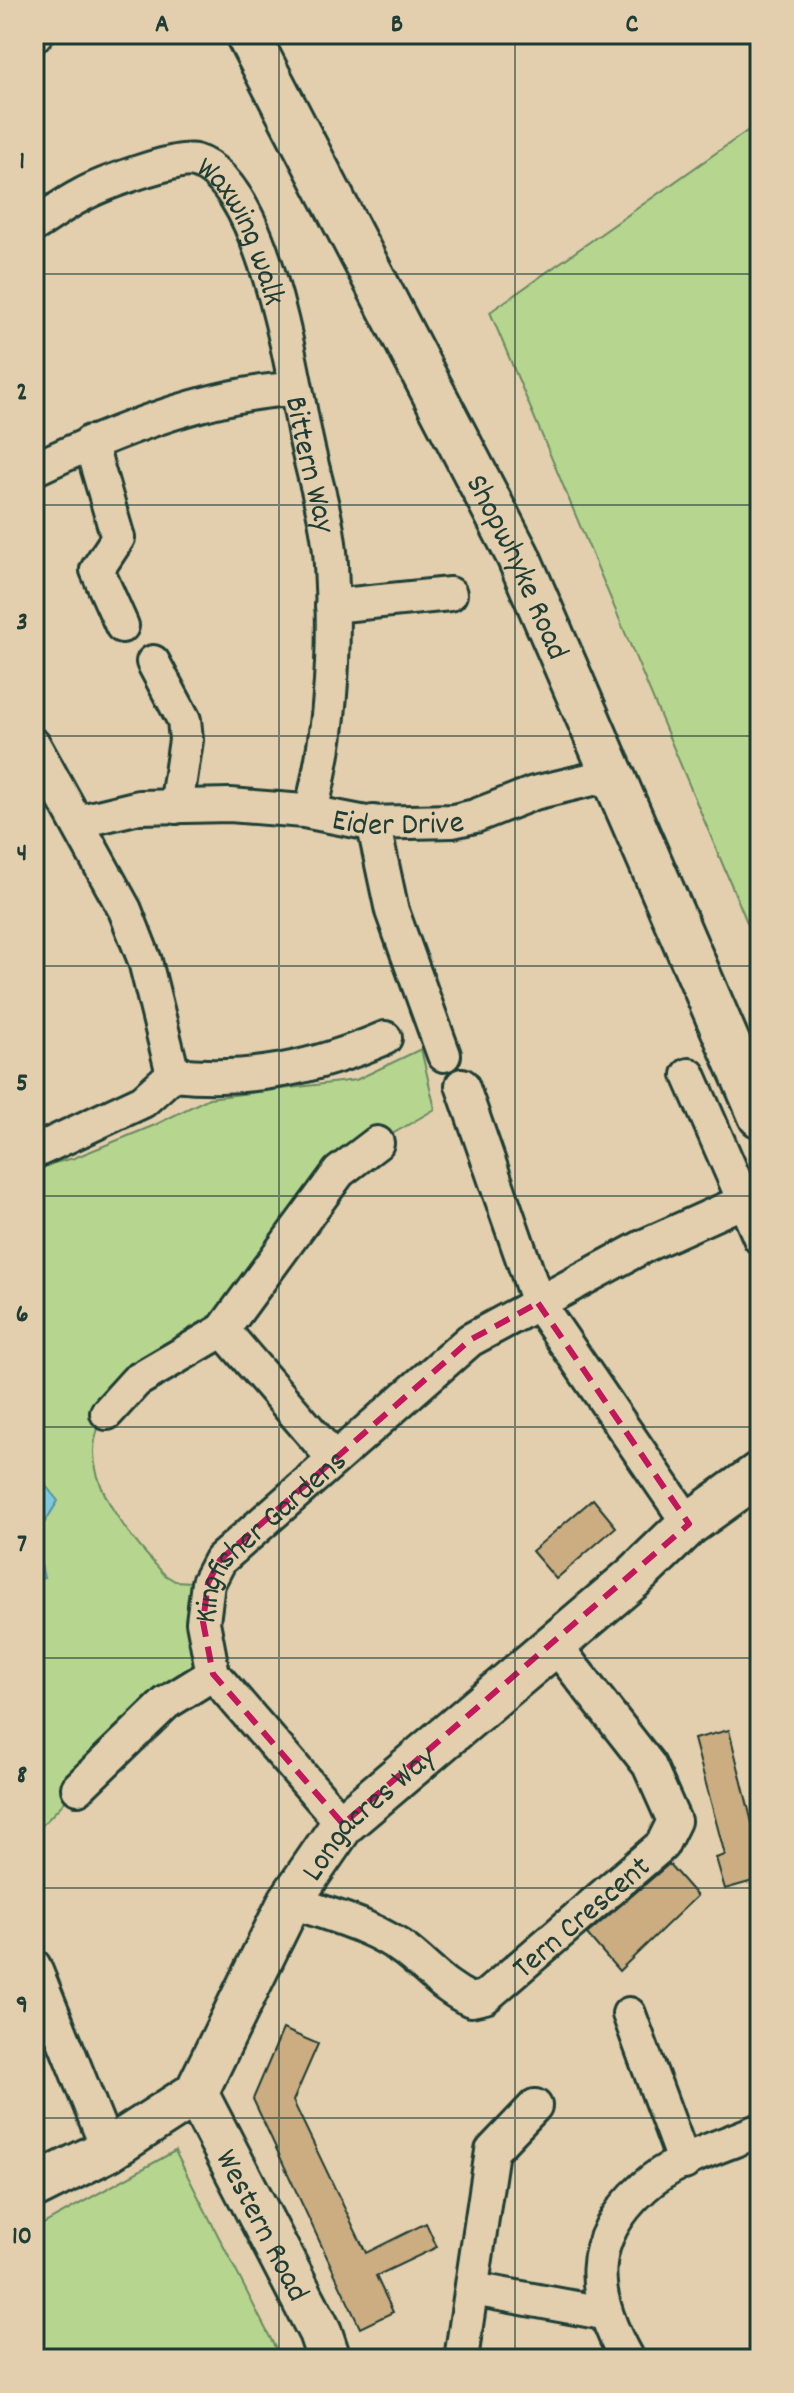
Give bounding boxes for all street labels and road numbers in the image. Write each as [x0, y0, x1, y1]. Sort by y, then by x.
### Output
street label: Waxwing walk [186, 147, 295, 311]
street label: Bittern Way [270, 393, 345, 538]
street label: Shopwhyke Road [452, 467, 578, 668]
street label: Eider Drive [328, 799, 469, 851]
street label: Kingfisher Gardens [185, 1441, 359, 1626]
street label: Longacres Way [292, 1736, 449, 1892]
street label: Tern Crescent [504, 1846, 663, 1992]
street label: Western Road [201, 2143, 318, 2311]

